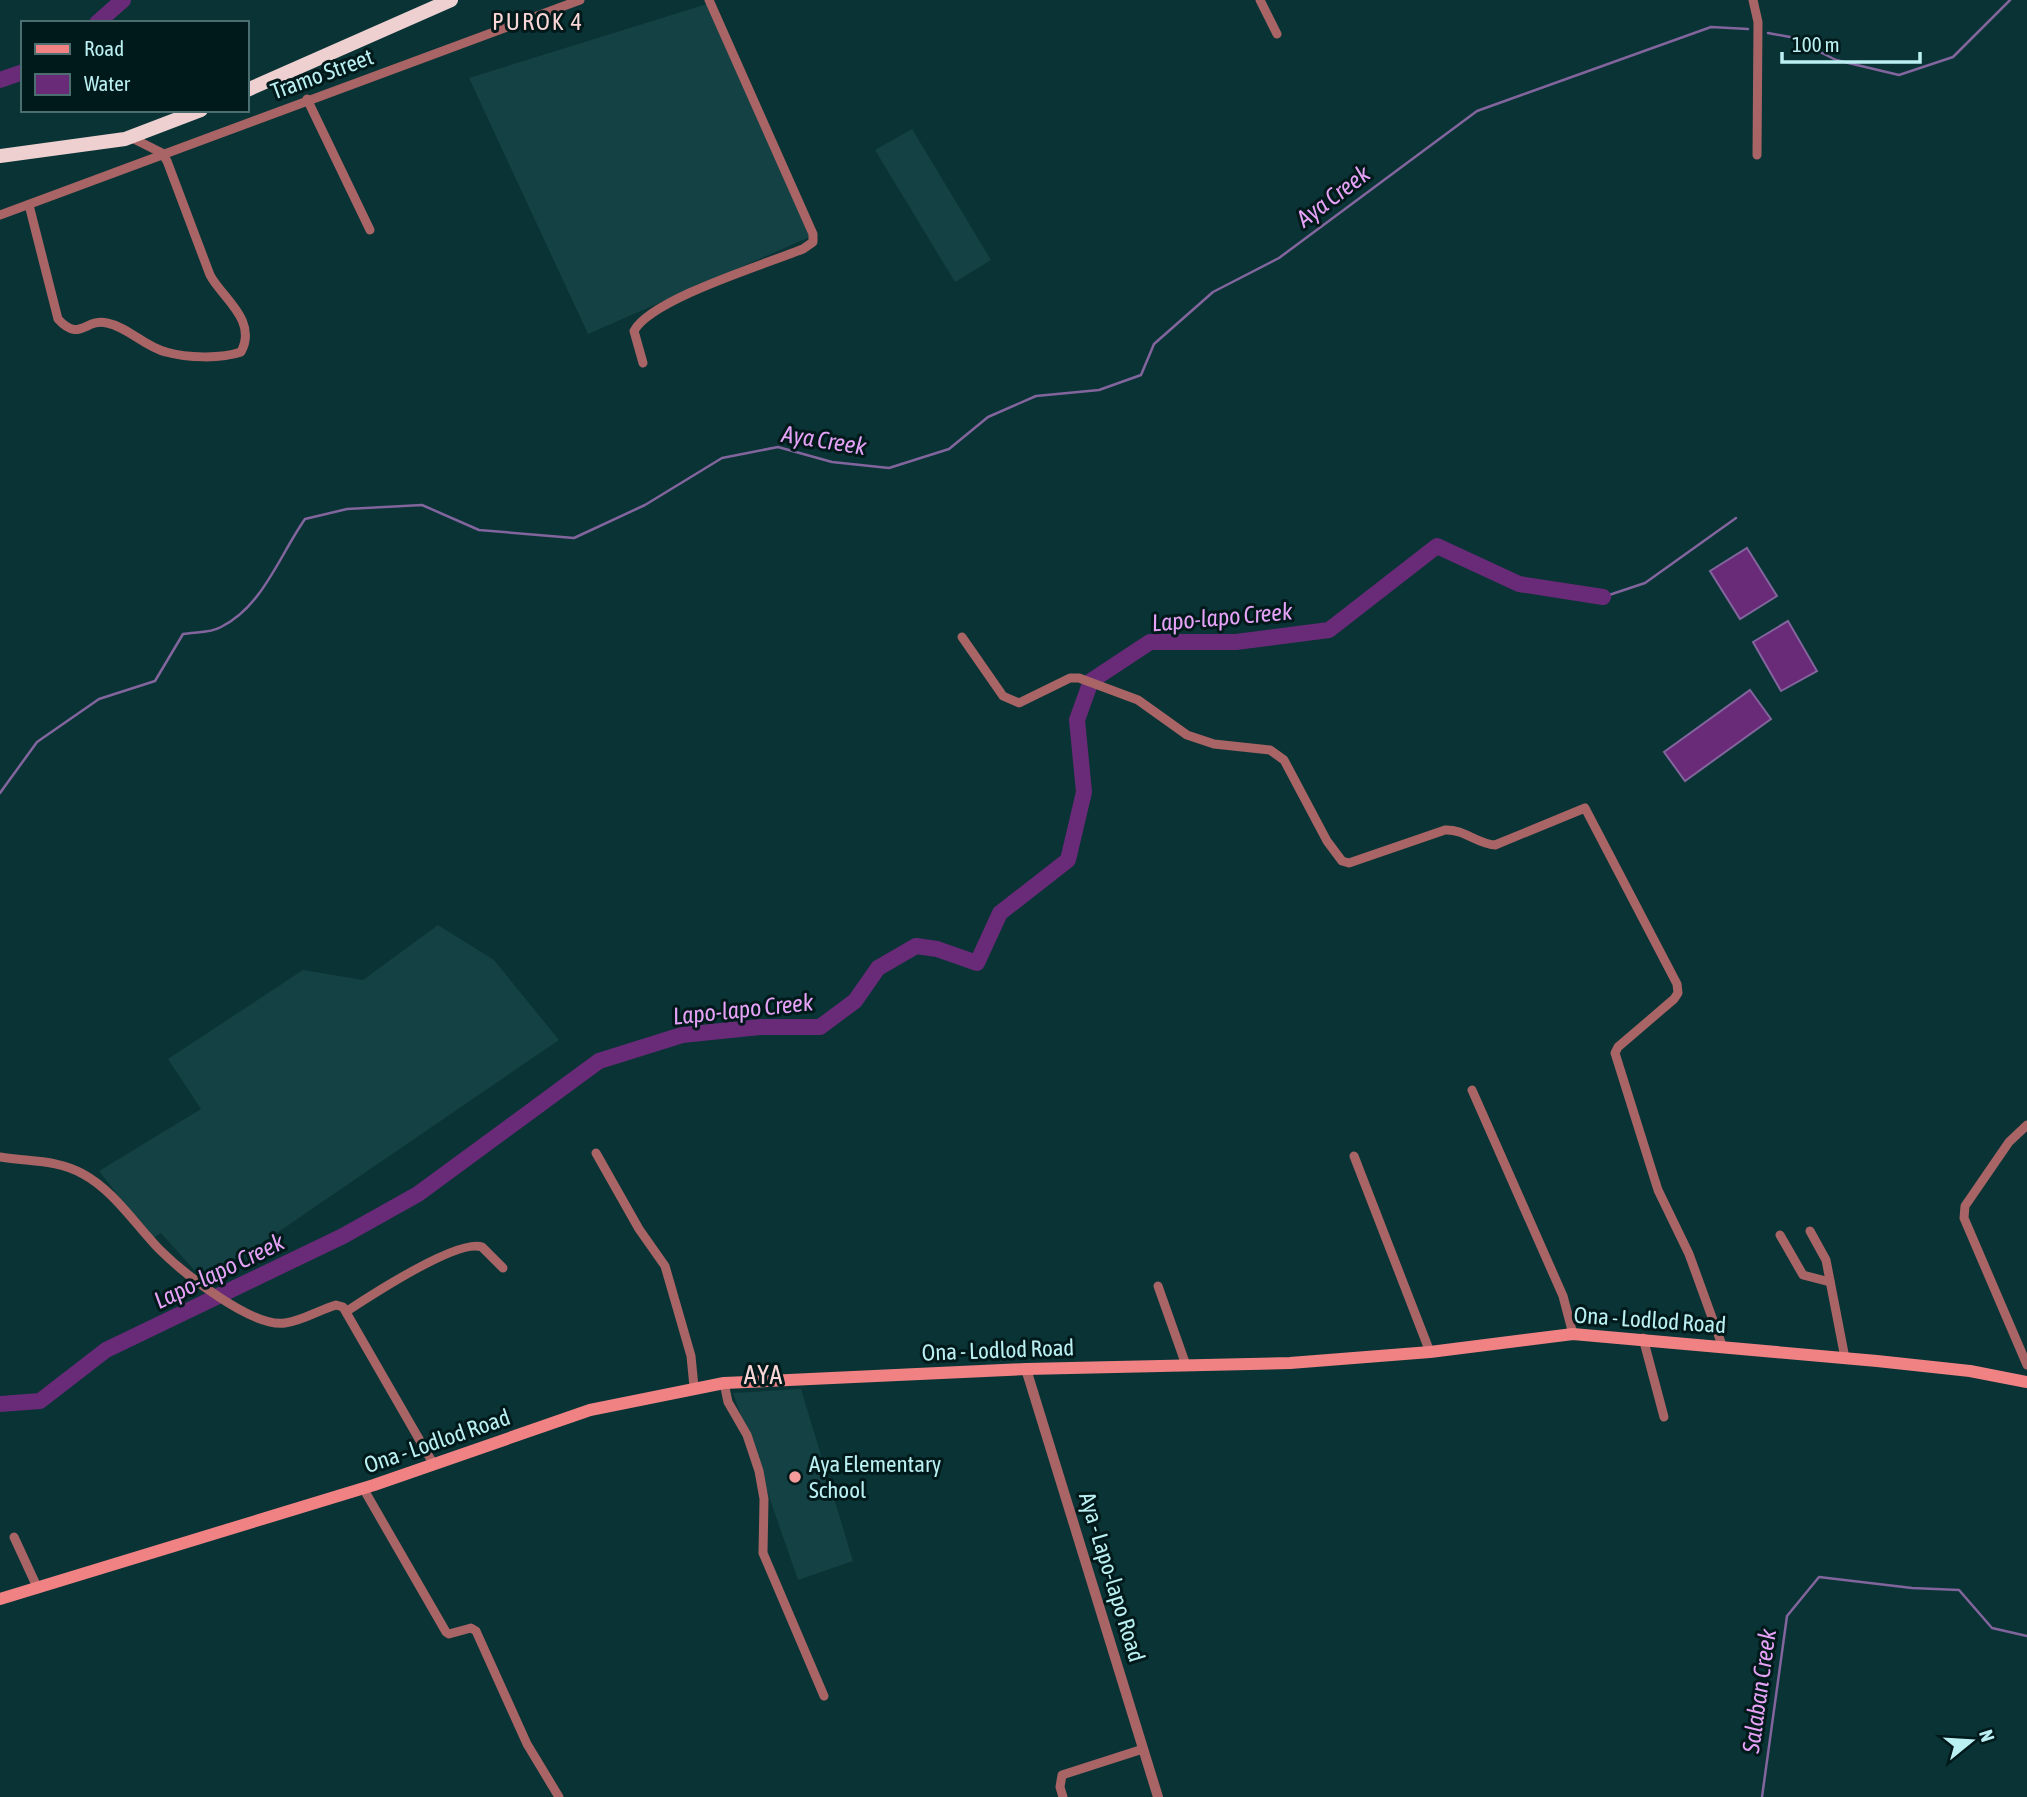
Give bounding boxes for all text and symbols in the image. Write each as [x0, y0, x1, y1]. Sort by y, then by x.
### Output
district label: PUROK 4 [492, 8, 584, 35]
legend [21, 21, 248, 112]
scale bar [1782, 21, 1920, 65]
text: 100 m [1792, 32, 1840, 56]
text: Road [84, 36, 124, 60]
street label: Tramo Street [267, 44, 377, 104]
text: Water [84, 71, 131, 95]
water label: Aya Creek [1290, 159, 1375, 233]
water label: Aya Creek [779, 420, 868, 460]
water label: Lapo-lapo Creek [1150, 597, 1294, 637]
water label: Lapo-lapo Creek [671, 988, 815, 1030]
water label: Lapo-lapo Creek [150, 1228, 289, 1314]
street label: Ona - Lodlod Road [1573, 1302, 1727, 1338]
street label: Ona - Lodlod Road [921, 1334, 1075, 1366]
district label: AYA [744, 1360, 784, 1390]
street label: Ona - Lodlod Road [361, 1404, 513, 1478]
place label: Aya Elementary School [809, 1451, 941, 1503]
marker: Aya Elementary School [787, 1469, 803, 1485]
street label: Aya - Lapo-lapo Road [1074, 1489, 1150, 1665]
water label: Salaban Creek [1737, 1627, 1781, 1756]
north arrow [1936, 1706, 2006, 1776]
text: N [1975, 1727, 1999, 1744]

